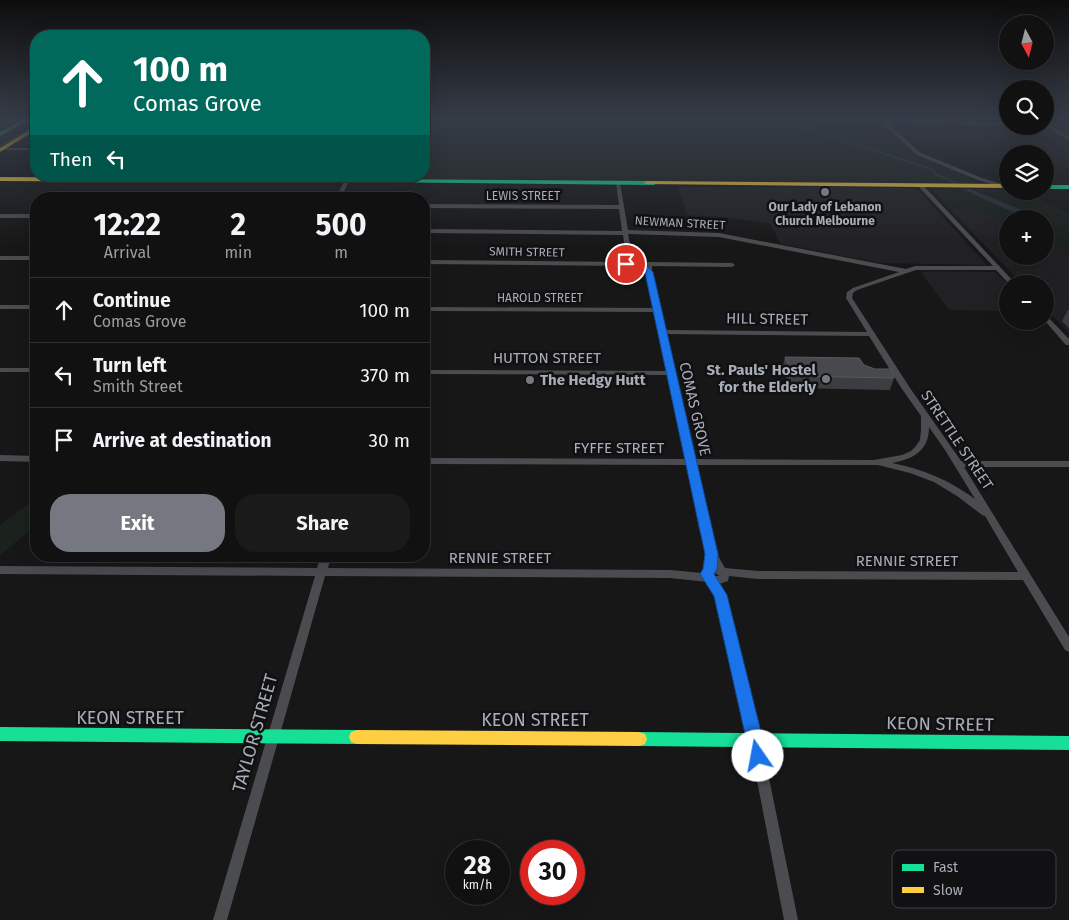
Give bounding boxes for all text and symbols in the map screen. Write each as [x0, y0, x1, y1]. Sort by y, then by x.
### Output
north arrow [999, 15, 1054, 70]
map controls [999, 15, 1054, 330]
text: 100 m [133, 48, 228, 90]
icon: ahead [50, 50, 115, 115]
button: search [999, 80, 1054, 135]
text: Comas Grove [133, 90, 262, 117]
icon: left [102, 145, 130, 173]
button: layers [999, 145, 1054, 200]
text: Then [50, 148, 92, 171]
marker: Our Lady of Lebanon Church Melbourne [819, 186, 831, 198]
street label: LEWIS STREET [486, 189, 561, 203]
place label: Our Lady of Lebanon Church Melbourne [769, 200, 881, 228]
text: 12:22 [93, 207, 161, 243]
text: 2 [230, 207, 246, 243]
text: 500 [315, 207, 367, 243]
button: + [999, 210, 1054, 265]
street label: NEWMAN STREET [634, 214, 727, 232]
text: Arrival [104, 243, 151, 262]
text: min [224, 243, 252, 262]
text: m [334, 243, 348, 262]
pin [605, 243, 647, 285]
street label: SMITH STREET [489, 244, 566, 260]
icon: arrive [612, 250, 640, 278]
button: − [999, 275, 1054, 330]
text: Continue [93, 289, 171, 312]
street label: HAROLD STREET [497, 291, 584, 305]
icon: ahead [50, 296, 78, 324]
text: 100 m [359, 299, 410, 322]
street label: HILL STREET [726, 309, 808, 329]
text: Comas Grove [93, 312, 187, 331]
street label: HUTTON STREET [493, 349, 601, 367]
text: Turn left [93, 354, 167, 377]
street label: COMAS GROVE [675, 360, 715, 458]
icon: left [50, 361, 78, 389]
place label: St. Pauls' Hostel for the Elderly [706, 361, 817, 396]
text: 370 m [360, 364, 410, 387]
place label: The Hedgy Hutt [540, 371, 646, 389]
marker: St. Pauls' Hostel for the Elderly [820, 373, 832, 385]
marker: The Hedgy Hutt [524, 374, 536, 386]
text: Smith Street [93, 377, 183, 396]
street label: STRETTLE STREET [917, 387, 997, 493]
icon: arrive [50, 426, 78, 454]
text: Arrive at destination [93, 429, 272, 452]
text: 30 m [369, 429, 410, 452]
street label: FYFFE STREET [574, 439, 665, 457]
button: Exit [50, 494, 225, 552]
button: Share [235, 494, 410, 552]
street label: RENNIE STREET [449, 549, 551, 567]
street label: RENNIE STREET [856, 552, 958, 570]
street label: TAYLOR STREET [228, 671, 283, 795]
street label: KEON STREET [76, 707, 185, 729]
street label: KEON STREET [481, 709, 590, 731]
street label: KEON STREET [886, 712, 995, 736]
position arrow [731, 729, 783, 781]
speed limit sign: 30 [520, 840, 585, 905]
legend [892, 850, 1056, 908]
text: 28 [464, 851, 491, 881]
text: Fast [933, 859, 959, 876]
text: km/h [463, 878, 492, 892]
text: Slow [933, 882, 963, 899]

